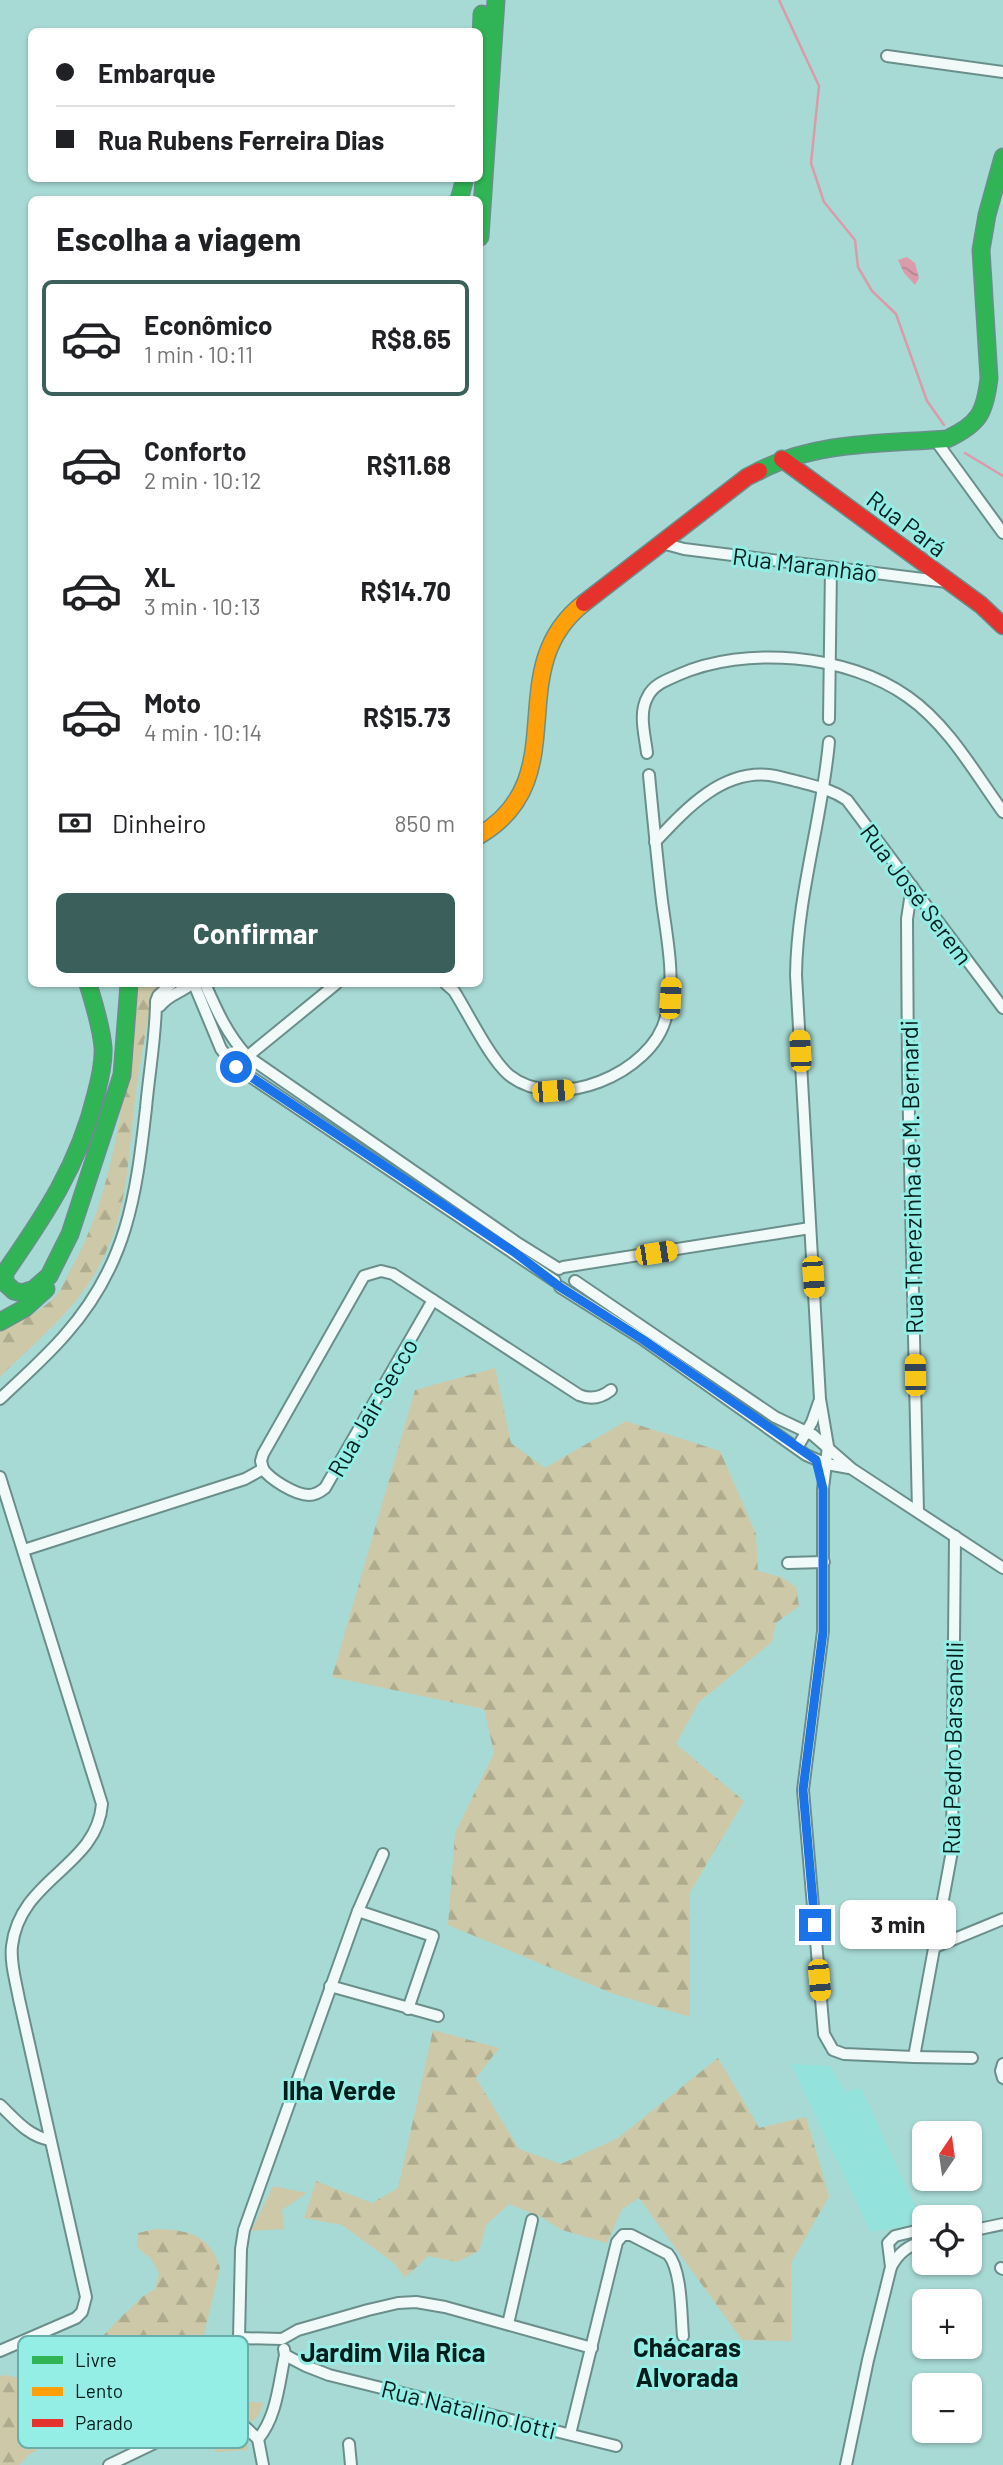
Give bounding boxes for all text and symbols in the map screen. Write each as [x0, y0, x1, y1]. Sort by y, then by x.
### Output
text: Embarque [98, 57, 216, 88]
text: Rua Rubens Ferreira Dias [98, 124, 384, 155]
text: Escolha a viagem [56, 219, 301, 257]
icon: car [60, 307, 123, 370]
text: Econômico [144, 309, 273, 340]
text: R$8.65 [371, 323, 451, 354]
text: 1 min · 10:11 [144, 340, 253, 368]
icon: car [60, 433, 123, 496]
text: Conforto [144, 435, 247, 466]
text: R$11.68 [367, 449, 451, 480]
text: 2 min · 10:12 [144, 466, 261, 494]
street label: Rua Pará [862, 484, 952, 562]
street label: Rua Maranhão [731, 541, 879, 587]
icon: car [60, 559, 123, 622]
text: XL [144, 561, 175, 592]
text: R$14.70 [360, 575, 451, 606]
text: 3 min · 10:13 [144, 592, 261, 620]
icon: car [60, 685, 123, 748]
text: Moto [144, 687, 201, 718]
text: R$15.73 [363, 701, 451, 732]
text: 4 min · 10:14 [144, 718, 262, 746]
icon: cash [56, 804, 94, 842]
text: Dinheiro [112, 807, 207, 838]
text: 850 m [395, 809, 455, 837]
street label: Rua José Serem [855, 818, 979, 970]
button: Confirmar [56, 893, 455, 973]
car [659, 976, 682, 1020]
street label: Rua Therezinha de M. Bernardi [894, 1020, 928, 1334]
car [789, 1029, 812, 1073]
route start [220, 1051, 252, 1083]
car [532, 1079, 575, 1103]
car [634, 1239, 679, 1267]
car [802, 1255, 825, 1299]
street label: Rua Jair Secco [321, 1333, 423, 1481]
car [905, 1354, 926, 1396]
street label: Rua Pedro Barsanelli [936, 1641, 968, 1855]
callout: 3 min [840, 1900, 955, 1950]
route end [799, 1909, 831, 1941]
text: 3 min [871, 1910, 925, 1938]
car [807, 1958, 832, 2002]
district label: Ilha Verde [282, 2074, 396, 2105]
north arrow [912, 2121, 982, 2191]
map controls [912, 2121, 982, 2443]
button: locate [912, 2205, 982, 2275]
button: + [912, 2289, 982, 2359]
district label: Chácaras Alvorada [633, 2331, 741, 2392]
legend [18, 2336, 248, 2448]
district label: Jardim Vila Rica [300, 2336, 486, 2367]
text: Livre [75, 2348, 117, 2371]
street label: Rua Natalino Iotti [379, 2373, 559, 2445]
button: − [912, 2373, 982, 2443]
text: Lento [75, 2379, 123, 2402]
text: Parado [75, 2411, 133, 2434]

